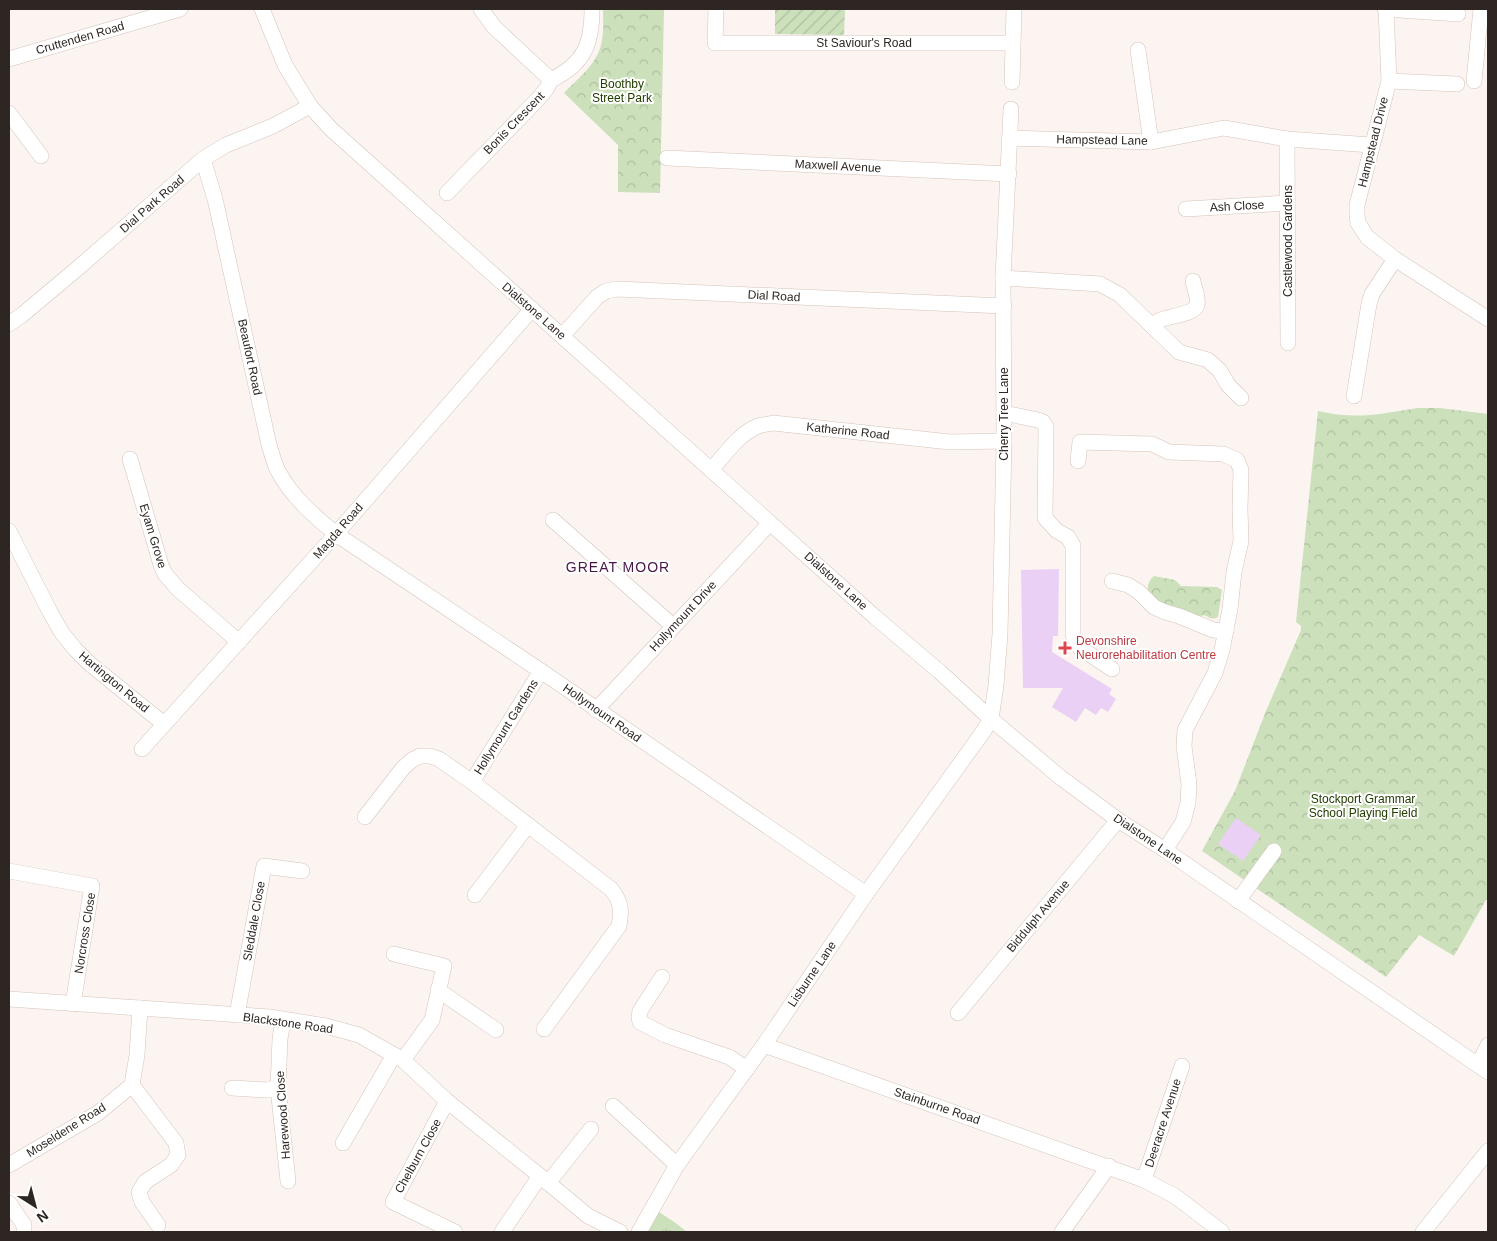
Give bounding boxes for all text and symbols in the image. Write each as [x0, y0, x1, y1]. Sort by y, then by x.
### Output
street label: Cruttenden Road [34, 19, 126, 57]
street label: St Saviour's Road [816, 36, 912, 50]
park label: Boothby Street Park [592, 77, 653, 105]
street label: Bonis Crescent [481, 88, 548, 157]
street label: Hampstead Drive [1355, 95, 1391, 189]
street label: Hampstead Lane [1056, 132, 1148, 148]
street label: Maxwell Avenue [794, 157, 882, 175]
street label: Dial Park Road [117, 172, 187, 236]
street label: Castlewood Gardens [1281, 185, 1295, 297]
street label: Ash Close [1209, 198, 1265, 214]
street label: Dialstone Lane [499, 279, 569, 343]
street label: Dial Road [747, 288, 801, 304]
street label: Beaufort Road [235, 318, 265, 396]
street label: Cherry Tree Lane [997, 367, 1011, 461]
street label: Katherine Road [806, 420, 890, 442]
street label: Magda Road [310, 500, 366, 562]
street label: Eyam Grove [137, 502, 170, 570]
street label: Dialstone Lane [802, 549, 871, 613]
district label: GREAT MOOR [566, 559, 670, 575]
street label: Hollymount Drive [647, 578, 719, 654]
place label: Devonshire Neurorehabilitation Centre [1076, 634, 1216, 662]
marker: Devonshire Neurorehabilitation Centre [1058, 641, 1072, 655]
street label: Hartington Road [76, 649, 152, 715]
street label: Hollymount Gardens [471, 677, 541, 777]
street label: Hollymount Road [560, 681, 644, 745]
park label: Stockport Grammar School Playing Field [1309, 792, 1417, 820]
street label: Dialstone Lane [1111, 811, 1185, 867]
street label: Biddulph Avenue [1004, 877, 1072, 955]
street label: Sleddale Close [240, 880, 268, 962]
street label: Norcross Close [72, 891, 98, 975]
street label: Lisburne Lane [785, 938, 839, 1009]
street label: Blackstone Road [242, 1010, 334, 1036]
street label: Harewood Close [273, 1070, 293, 1160]
street label: Deeracre Avenue [1142, 1077, 1184, 1169]
street label: Stainburne Road [892, 1085, 982, 1127]
street label: Moseldene Road [24, 1100, 108, 1160]
street label: Chelburn Close [392, 1116, 444, 1196]
north arrow [10, 1181, 60, 1231]
text: N [34, 1207, 51, 1226]

